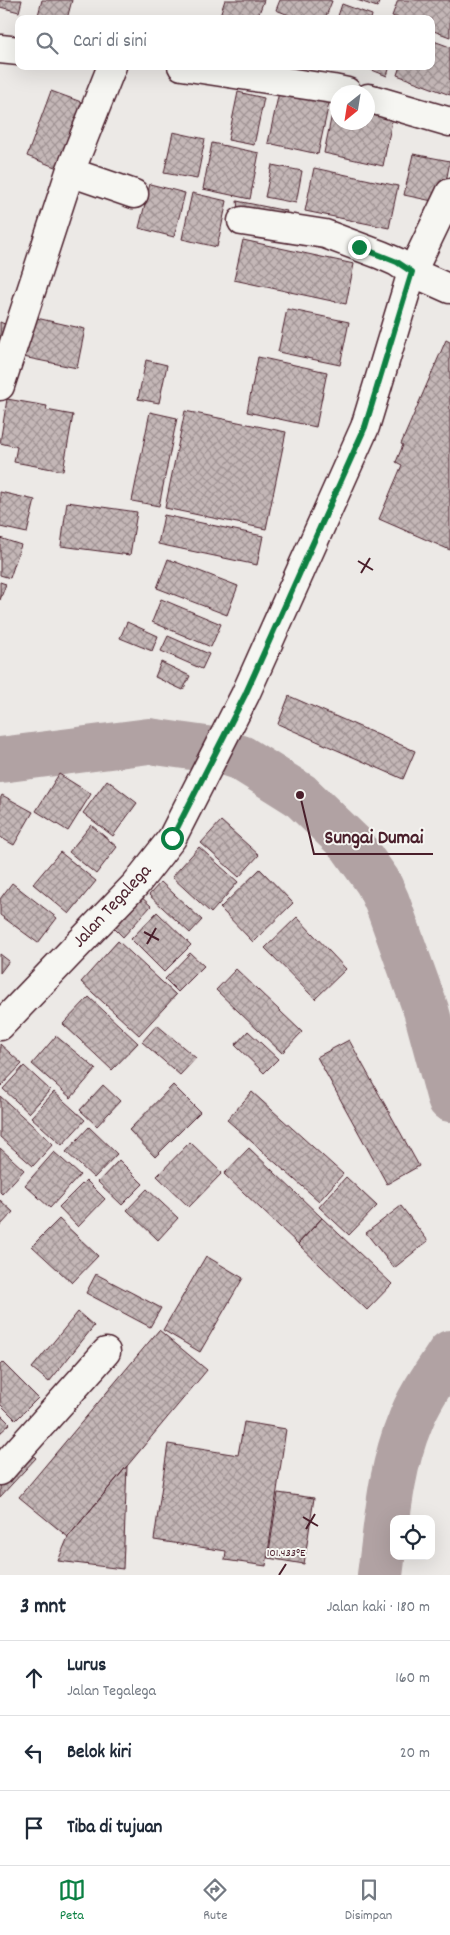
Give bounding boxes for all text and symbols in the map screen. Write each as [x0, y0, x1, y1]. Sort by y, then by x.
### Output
search box [15, 15, 435, 70]
icon: search [33, 29, 61, 57]
text: Cari di sini [73, 29, 147, 56]
north arrow [330, 85, 375, 130]
route end [348, 236, 371, 259]
callout: Sungai Dumai [314, 819, 433, 854]
text: Sungai Dumai [325, 825, 424, 853]
route start [161, 827, 184, 850]
street label: Jalan Tegalega [67, 858, 160, 955]
map controls [390, 1515, 435, 1560]
button: locate [390, 1515, 435, 1560]
text: 101.433°E [267, 1545, 306, 1562]
text: 3 mnt [20, 1593, 66, 1623]
text: Jalan kaki · 180 m [326, 1596, 430, 1619]
text: Lurus [67, 1653, 106, 1680]
icon: ahead [20, 1664, 48, 1692]
text: 160 m [395, 1667, 430, 1690]
text: Jalan Tegalega [67, 1680, 156, 1703]
icon: left [20, 1739, 48, 1767]
text: Belok kiri [67, 1740, 131, 1767]
text: 20 m [400, 1742, 430, 1765]
icon: arrive [20, 1814, 48, 1842]
text: Tiba di tujuan [67, 1815, 162, 1842]
tab: Peta [58, 1876, 86, 1926]
tab: Rute [201, 1876, 229, 1926]
tab: Disimpan [345, 1876, 392, 1926]

